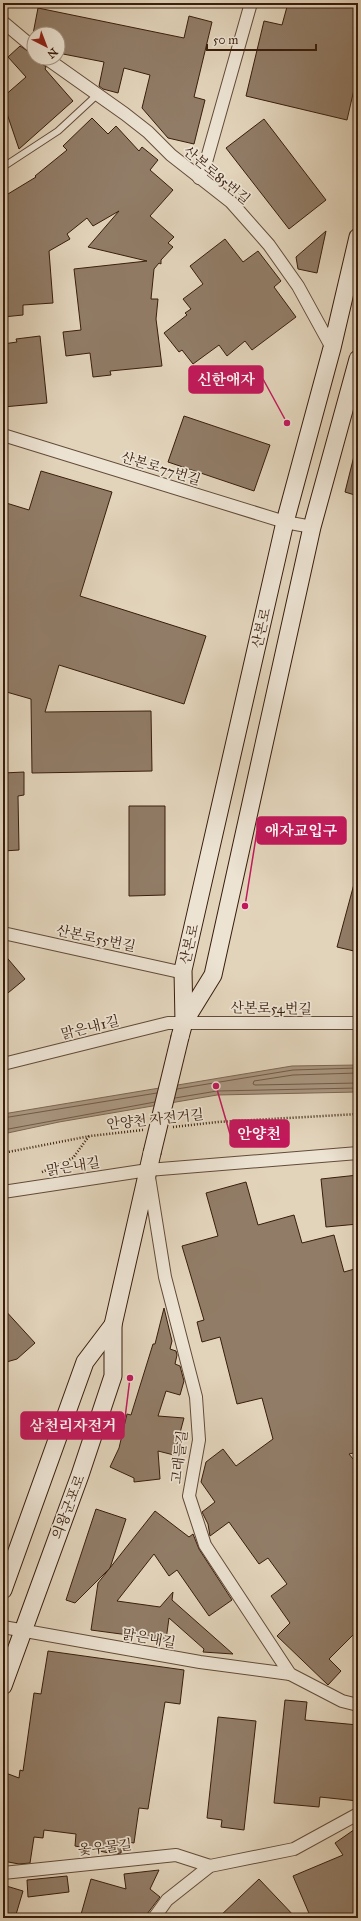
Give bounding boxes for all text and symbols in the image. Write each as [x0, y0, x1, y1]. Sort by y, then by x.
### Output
north arrow [26, 26, 66, 66]
scale bar [207, 26, 316, 52]
text: 50 m [213, 33, 238, 47]
text: N [44, 45, 60, 61]
street label: 산본로85번길 [180, 143, 253, 208]
callout: 신한애자 [189, 366, 263, 393]
text: 신한애자 [197, 371, 255, 389]
street label: 산본로77번길 [119, 448, 203, 489]
street label: 산본로 [249, 606, 274, 650]
callout: 애자교입구 [257, 817, 346, 844]
text: 애자교입구 [265, 822, 338, 840]
street label: 산본로55번길 [55, 922, 137, 955]
street label: 산본로 [177, 922, 202, 966]
street label: 산본로54번길 [230, 999, 312, 1018]
street label: 맑은내1길 [59, 1012, 121, 1043]
street label: 안양천 자전거길 [106, 1106, 205, 1133]
callout: 안양천 [230, 1120, 289, 1147]
text: 안양천 [237, 1125, 281, 1143]
street label: 맑은내길 [45, 1154, 101, 1179]
callout: 삼천리자전거 [21, 1412, 124, 1439]
text: 삼천리자전거 [30, 1417, 116, 1435]
street label: 고래들길 [168, 1429, 191, 1485]
street label: 의왕군포로 [48, 1472, 89, 1542]
street label: 맑은내길 [121, 1625, 177, 1652]
street label: 옻우물길 [77, 1836, 133, 1859]

